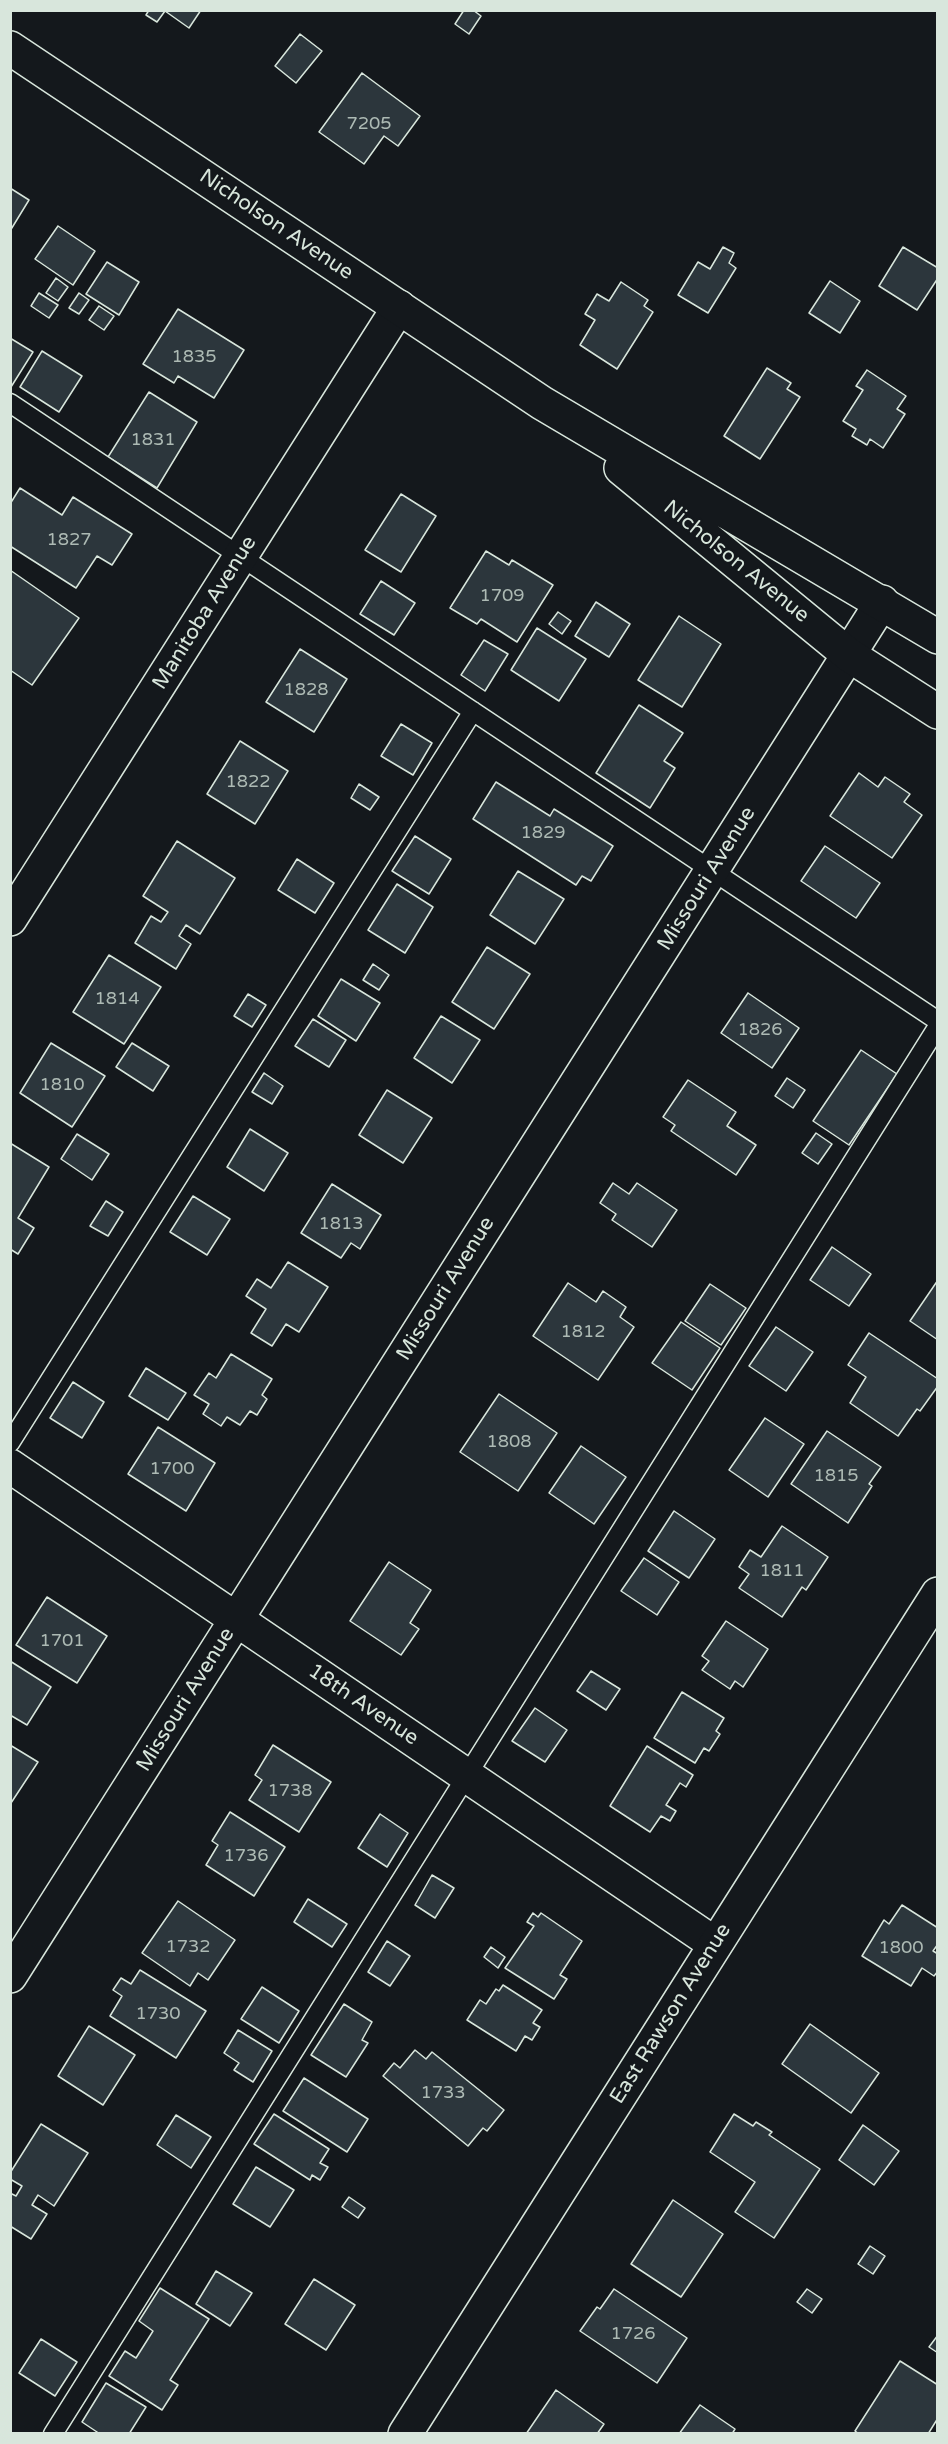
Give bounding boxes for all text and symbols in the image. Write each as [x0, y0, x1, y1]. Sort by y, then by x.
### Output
house number: 7205 [346, 113, 392, 135]
street label: Nicholson Avenue [194, 164, 358, 286]
house number: 1835 [171, 346, 217, 368]
house number: 1831 [130, 429, 176, 451]
street label: Nicholson Avenue [658, 496, 814, 628]
house number: 1827 [46, 529, 92, 551]
street label: Manitoba Avenue [148, 532, 262, 694]
house number: 1709 [479, 585, 525, 607]
house number: 1828 [283, 679, 329, 701]
house number: 1822 [225, 771, 271, 793]
street label: Missouri Avenue [653, 802, 761, 956]
house number: 1829 [520, 822, 566, 844]
house number: 1814 [94, 988, 140, 1010]
house number: 1826 [737, 1019, 783, 1041]
house number: 1810 [39, 1074, 85, 1096]
street label: Missouri Avenue [392, 1212, 500, 1366]
house number: 1813 [318, 1213, 364, 1235]
house number: 1812 [560, 1321, 606, 1343]
house number: 1808 [486, 1431, 532, 1453]
house number: 1700 [149, 1458, 195, 1480]
house number: 1815 [813, 1465, 859, 1487]
house number: 1811 [759, 1560, 805, 1582]
street label: Missouri Avenue [132, 1623, 240, 1777]
house number: 1701 [39, 1630, 85, 1652]
street label: 18th Avenue [303, 1659, 423, 1751]
house number: 1738 [267, 1780, 313, 1802]
house number: 1736 [223, 1845, 269, 1867]
street label: East Rawson Avenue [605, 1919, 737, 2109]
house number: 1732 [165, 1936, 211, 1958]
house number: 1800 [878, 1937, 924, 1959]
house number: 1730 [135, 2003, 181, 2025]
house number: 1733 [420, 2082, 466, 2104]
house number: 1726 [610, 2323, 656, 2345]

